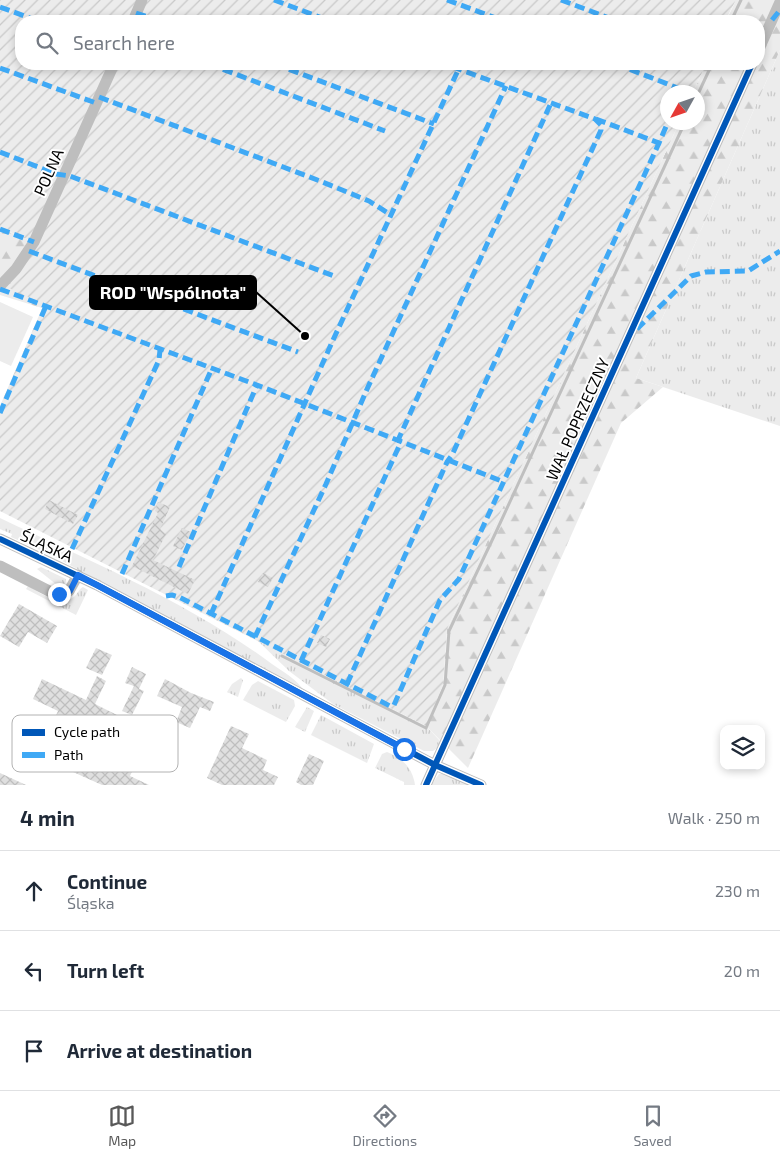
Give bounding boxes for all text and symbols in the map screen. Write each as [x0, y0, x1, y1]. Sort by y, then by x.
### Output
search box [15, 15, 765, 70]
icon: search [33, 29, 61, 57]
text: Search here [73, 31, 175, 54]
north arrow [660, 85, 705, 130]
street label: POLNA [29, 145, 67, 199]
callout: ROD "Wspólnota" [90, 276, 256, 309]
text: ROD "Wspólnota" [100, 281, 246, 303]
street label: WAŁ POPRZECZNY [541, 355, 613, 483]
street label: ŚLĄSKA [18, 525, 76, 565]
route end [48, 583, 71, 606]
legend [12, 715, 178, 772]
text: Cycle path [54, 723, 120, 740]
map controls [720, 725, 765, 770]
button: layers [720, 725, 765, 770]
route start [393, 738, 416, 761]
text: Path [54, 746, 83, 763]
text: 4 min [20, 805, 75, 830]
text: Walk · 250 m [668, 808, 760, 827]
text: Continue [67, 870, 147, 893]
icon: ahead [20, 877, 48, 905]
text: 230 m [715, 881, 760, 900]
text: Śląska [67, 893, 115, 912]
icon: left [20, 957, 48, 985]
text: Turn left [67, 959, 144, 982]
text: 20 m [724, 961, 760, 980]
icon: arrive [20, 1037, 48, 1065]
text: Arrive at destination [67, 1039, 252, 1062]
tab: Map [108, 1102, 136, 1149]
tab: Directions [353, 1102, 417, 1149]
tab: Saved [633, 1102, 672, 1149]

